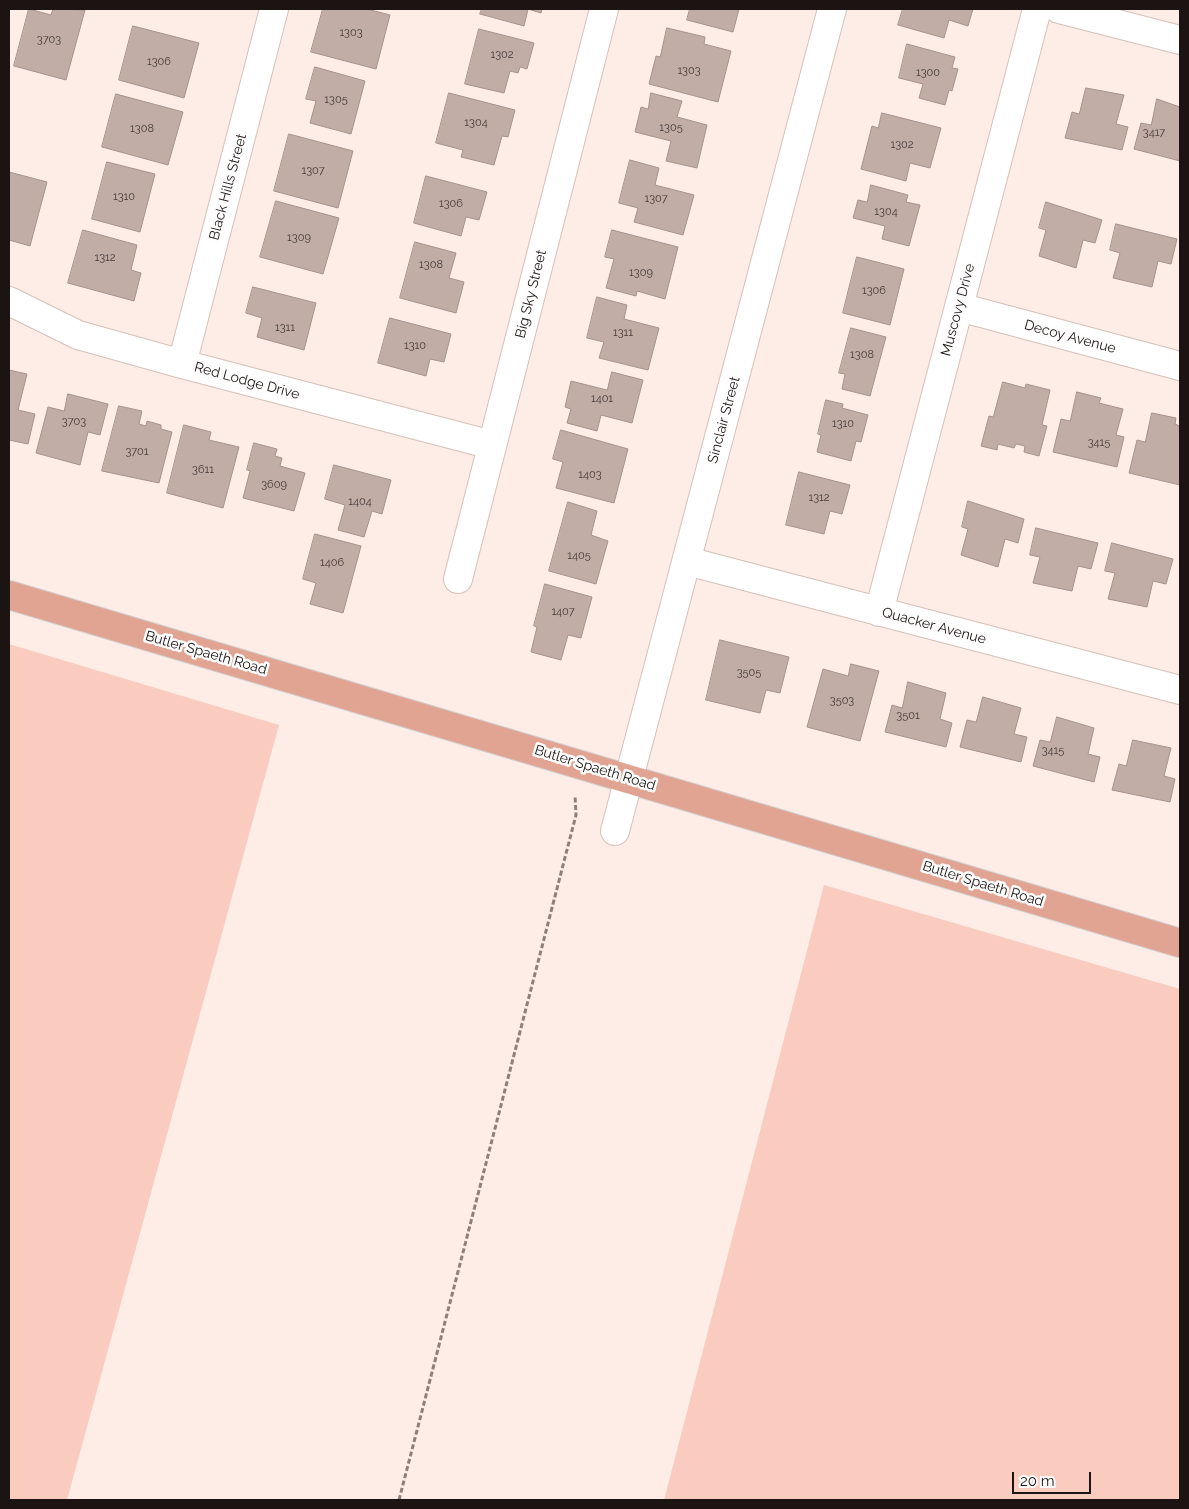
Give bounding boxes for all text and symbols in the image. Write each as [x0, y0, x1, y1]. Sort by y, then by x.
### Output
house number: 1303 [339, 26, 363, 40]
house number: 3703 [37, 33, 61, 47]
house number: 1302 [490, 48, 514, 62]
house number: 1306 [147, 55, 171, 69]
house number: 1303 [677, 64, 701, 78]
house number: 1300 [916, 66, 940, 80]
house number: 1305 [324, 93, 348, 107]
house number: 1304 [464, 116, 488, 130]
house number: 1305 [659, 121, 683, 135]
house number: 1308 [130, 122, 154, 136]
house number: 3417 [1143, 126, 1165, 140]
street label: Black Hills Street [206, 132, 250, 242]
house number: 1302 [890, 138, 914, 152]
house number: 1307 [301, 164, 325, 178]
house number: 1310 [113, 190, 135, 204]
house number: 1307 [644, 192, 668, 206]
house number: 1306 [439, 197, 463, 211]
house number: 1304 [874, 205, 898, 219]
house number: 1309 [287, 231, 311, 245]
street label: Big Sky Street [512, 248, 550, 340]
house number: 1312 [94, 251, 116, 265]
house number: 1308 [419, 258, 443, 272]
street label: Muscovy Drive [938, 262, 978, 358]
house number: 1309 [629, 266, 653, 280]
house number: 1306 [862, 284, 886, 298]
street label: Decoy Avenue [1022, 317, 1118, 357]
house number: 1311 [275, 321, 295, 335]
house number: 1311 [613, 326, 633, 340]
house number: 1310 [404, 339, 426, 353]
house number: 1308 [850, 348, 874, 362]
street label: Red Lodge Drive [193, 359, 301, 403]
street label: Sinclair Street [704, 375, 744, 465]
house number: 1401 [591, 392, 613, 406]
house number: 3703 [62, 415, 86, 429]
house number: 1310 [832, 417, 854, 431]
house number: 3415 [1088, 436, 1110, 450]
house number: 3701 [125, 445, 149, 459]
house number: 3611 [192, 463, 214, 477]
house number: 1403 [578, 468, 602, 482]
house number: 3609 [261, 478, 287, 492]
house number: 1312 [808, 491, 830, 505]
house number: 1404 [348, 495, 372, 509]
house number: 1405 [567, 549, 591, 563]
house number: 1406 [320, 556, 344, 570]
street label: Quacker Avenue [880, 604, 988, 648]
house number: 1407 [551, 605, 575, 619]
street label: Butler Spaeth Road [143, 628, 269, 678]
house number: 3505 [737, 666, 761, 680]
house number: 3503 [830, 694, 854, 708]
house number: 3501 [896, 709, 920, 723]
street label: Butler Spaeth Road [532, 742, 658, 794]
house number: 3415 [1042, 744, 1064, 758]
street label: Butler Spaeth Road [920, 858, 1046, 910]
scale bar [1014, 1462, 1093, 1494]
text: 20 m [1020, 1472, 1055, 1490]

